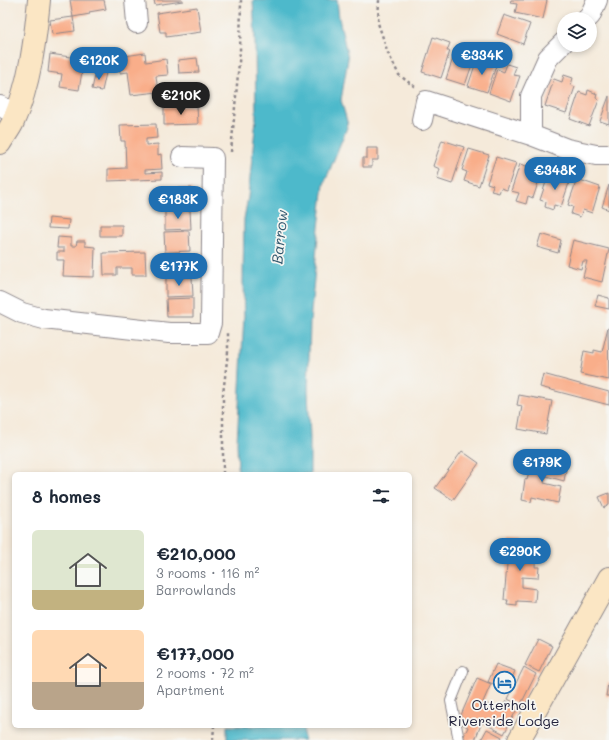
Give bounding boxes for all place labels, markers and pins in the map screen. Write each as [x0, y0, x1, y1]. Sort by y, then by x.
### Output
pin: €334K [454, 42, 510, 76]
pin: €120K [71, 47, 127, 81]
pin: €210K [153, 82, 209, 116]
pin: €348K [527, 157, 583, 191]
pin: €183K [150, 186, 206, 220]
pin: €177K [151, 253, 207, 287]
pin: €179K [514, 449, 570, 483]
pin: €290K [492, 538, 548, 572]
hotel icon: Otterholt Riverside Lodge [491, 670, 517, 696]
place label: Otterholt Riverside Lodge [449, 695, 559, 730]

